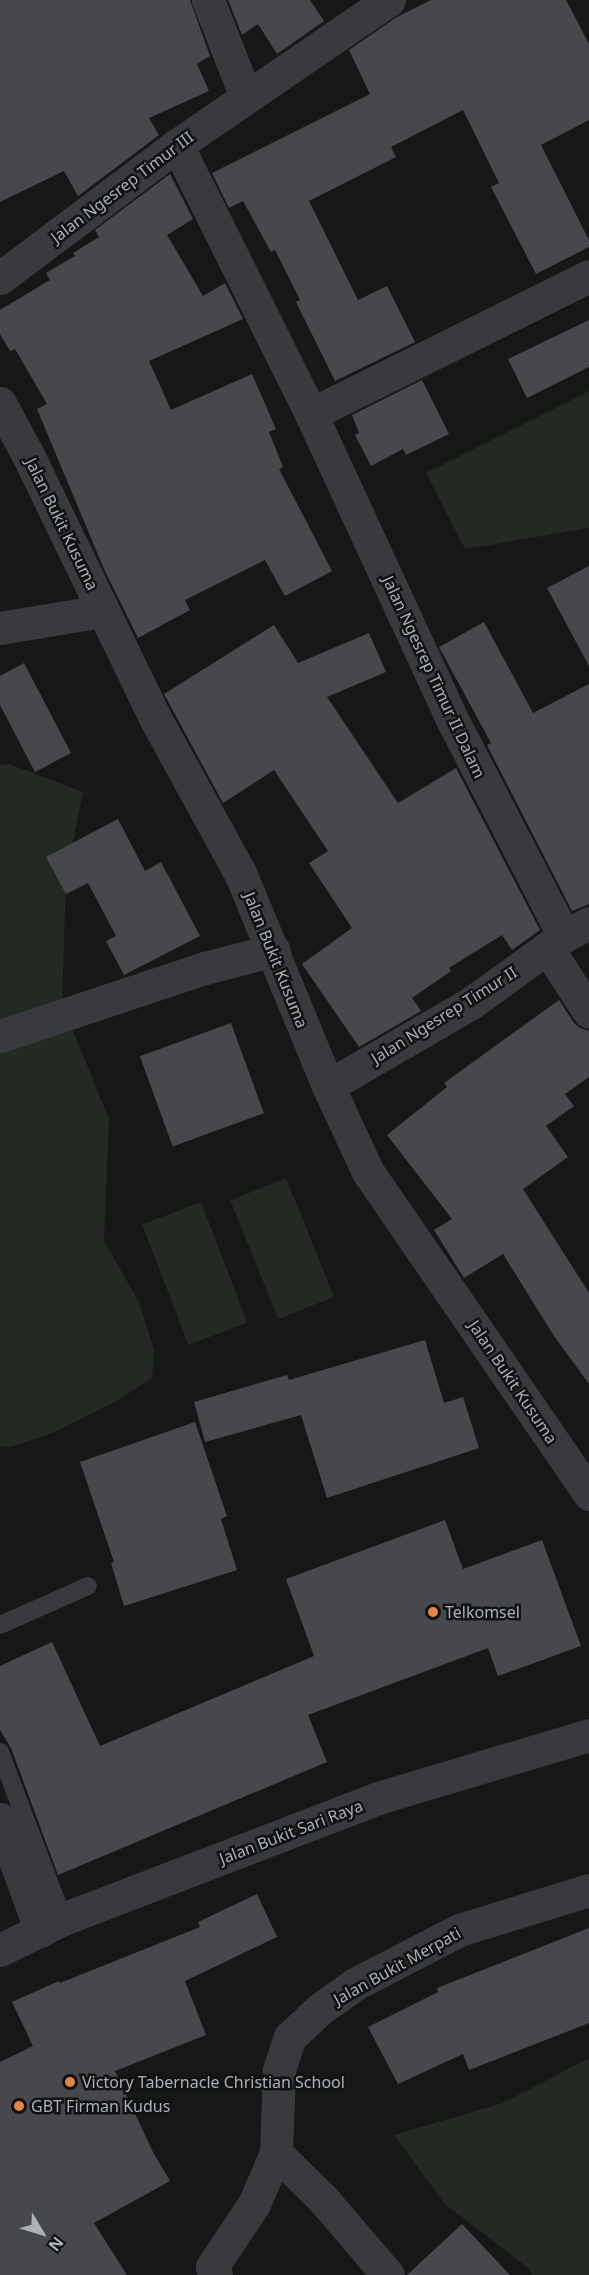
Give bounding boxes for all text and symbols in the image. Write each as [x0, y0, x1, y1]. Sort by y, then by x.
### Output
street label: Jalan Ngesrep Timur III [47, 127, 197, 247]
street label: Jalan Bukit Kusuma [22, 455, 102, 593]
street label: Jalan Ngesrep Timur II Dalam [379, 573, 489, 781]
street label: Jalan Bukit Kusuma [240, 889, 312, 1031]
street label: Jalan Ngesrep Timur II [368, 962, 520, 1068]
street label: Jalan Bukit Kusuma [465, 1317, 561, 1447]
place label: Telkomsel [445, 1602, 520, 1622]
marker: Telkomsel [426, 1605, 440, 1619]
street label: Jalan Bukit Sari Raya [217, 1796, 365, 1868]
street label: Jalan Bukit Merpati [330, 1923, 464, 2009]
place label: Victory Tabernacle Christian School [82, 2072, 345, 2092]
marker: Victory Tabernacle Christian School [63, 2075, 77, 2089]
place label: GBT Firman Kudus [31, 2096, 170, 2116]
marker: GBT Firman Kudus [12, 2099, 26, 2113]
north arrow [12, 2203, 72, 2263]
text: N [44, 2232, 69, 2256]

